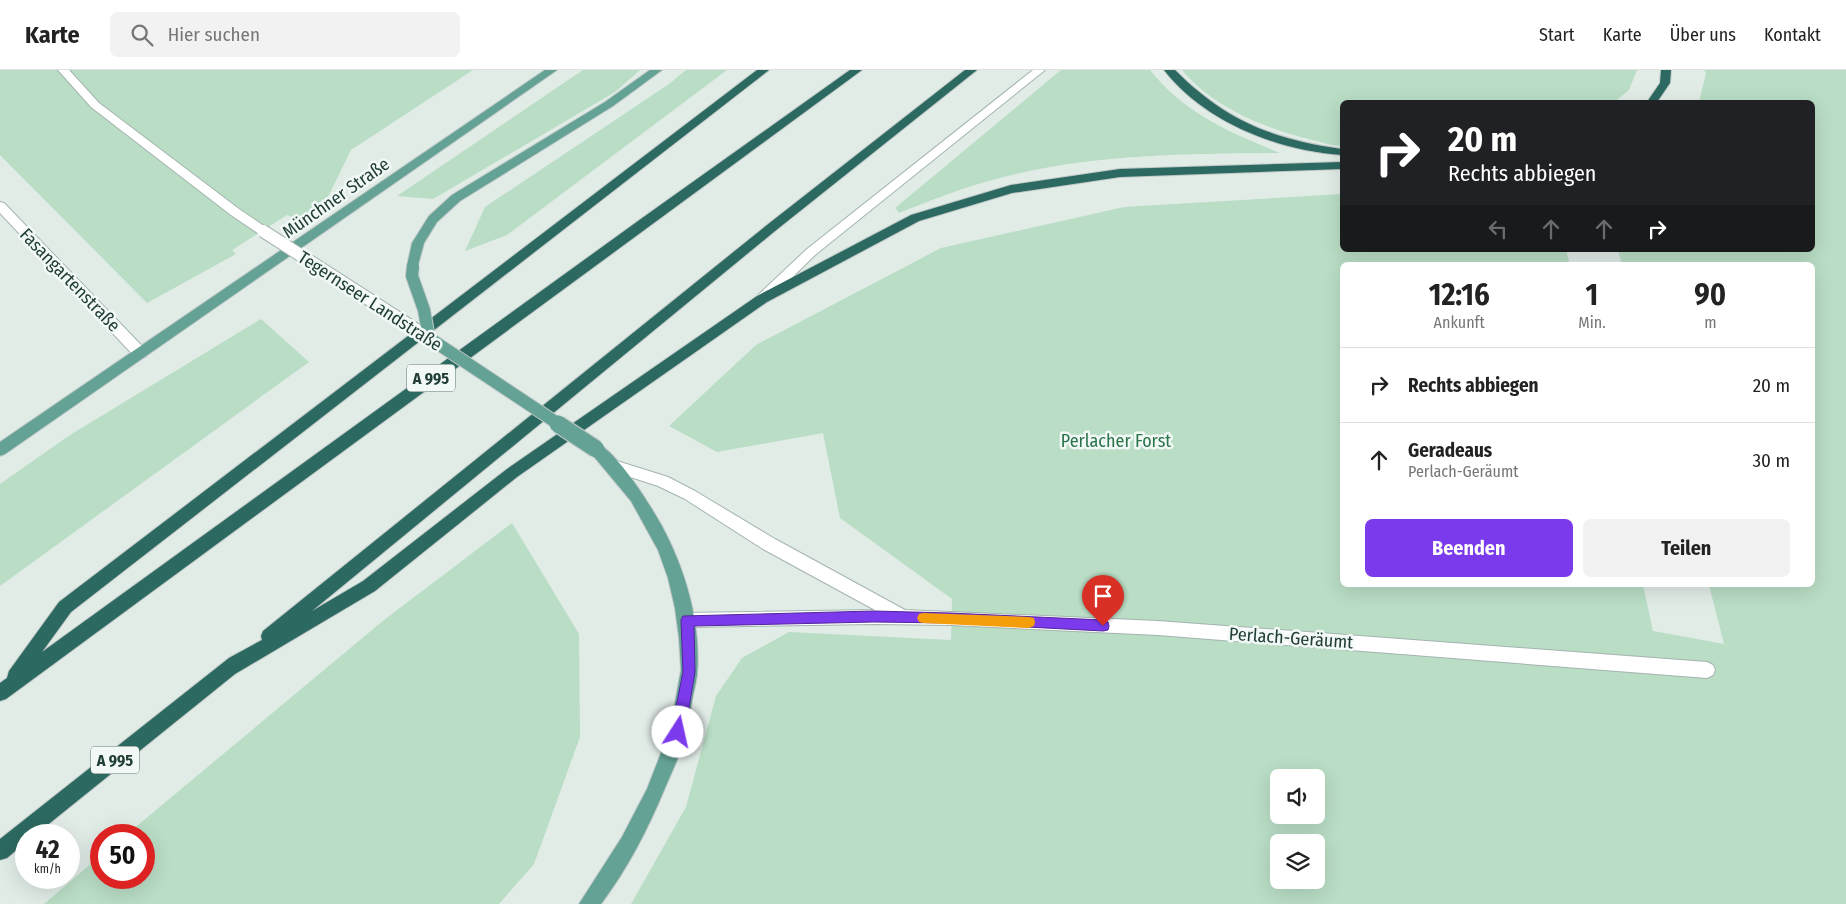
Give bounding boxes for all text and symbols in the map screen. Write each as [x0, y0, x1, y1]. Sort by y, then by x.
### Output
search box [110, 12, 460, 57]
text: Karte [25, 21, 80, 49]
icon: search [128, 21, 156, 49]
text: Hier suchen [168, 23, 260, 46]
text: Start [1539, 24, 1575, 46]
text: Karte [1603, 24, 1642, 46]
text: Über uns [1670, 24, 1736, 46]
text: Kontakt [1764, 24, 1821, 46]
text: 20 m [1448, 118, 1517, 160]
icon: right [1365, 120, 1430, 185]
street label: Münchner Straße [278, 153, 394, 243]
text: Rechts abbiegen [1448, 160, 1596, 187]
icon: left [1484, 215, 1512, 243]
icon: ahead [1537, 215, 1565, 243]
icon: ahead [1590, 215, 1618, 243]
icon: right [1643, 215, 1671, 243]
street label: Fasangartenstraße [15, 224, 125, 336]
street label: Tegernseer Landstraße [294, 246, 446, 356]
text: 12:16 [1429, 277, 1490, 313]
text: 1 [1586, 277, 1598, 313]
text: 90 [1694, 277, 1726, 313]
text: Ankunft [1434, 313, 1485, 332]
text: Min. [1578, 313, 1606, 332]
text: m [1704, 313, 1716, 332]
road number: A 995 [407, 364, 455, 392]
icon: right [1365, 371, 1393, 399]
text: Rechts abbiegen [1408, 374, 1538, 397]
text: 20 m [1753, 374, 1790, 397]
park label: Perlacher Forst [1061, 430, 1171, 452]
text: Geradeaus [1408, 439, 1492, 462]
icon: ahead [1365, 446, 1393, 474]
text: 30 m [1752, 449, 1790, 472]
text: Perlach-Geräumt [1408, 462, 1518, 481]
button: Beenden [1365, 519, 1573, 577]
button: Teilen [1583, 519, 1790, 577]
pin [1082, 575, 1124, 626]
icon: arrive [1089, 582, 1117, 610]
street label: Perlach-Geräumt [1228, 623, 1354, 653]
position arrow [651, 705, 703, 757]
road number: A 995 [91, 746, 139, 774]
map controls [1270, 769, 1325, 889]
button: sound [1270, 769, 1325, 824]
speed limit sign: 50 [90, 824, 155, 889]
button: layers [1270, 834, 1325, 889]
text: 42 [35, 835, 60, 865]
text: km/h [34, 862, 61, 876]

